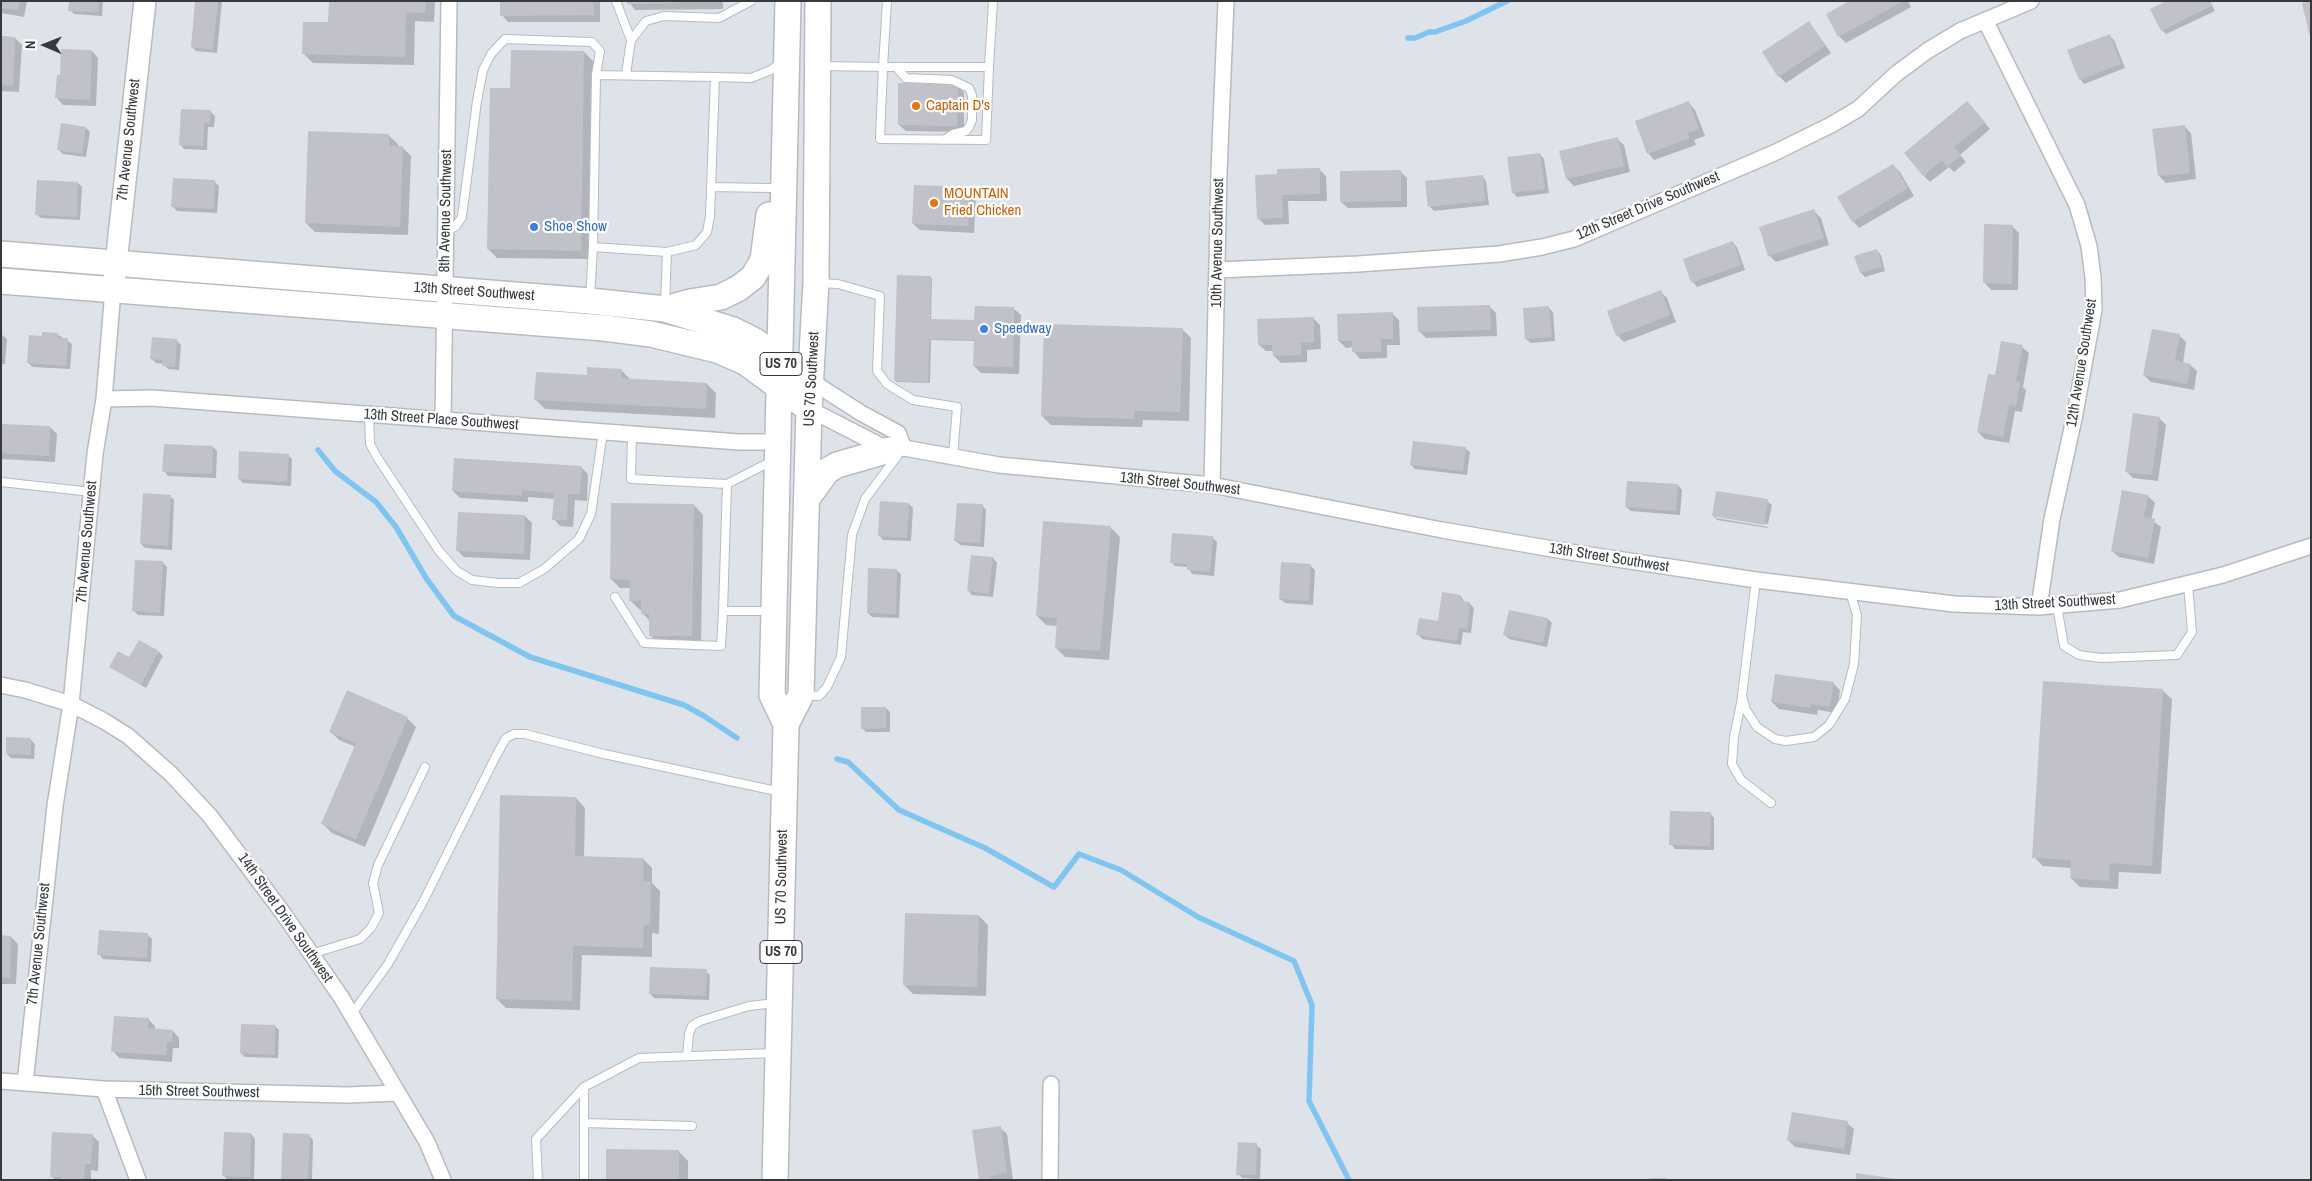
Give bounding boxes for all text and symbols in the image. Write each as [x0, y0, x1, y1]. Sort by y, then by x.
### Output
north arrow [20, 20, 70, 70]
text: N [21, 40, 39, 49]
street label: 7th Avenue Southwest [114, 78, 144, 202]
place label: Captain D's [926, 97, 990, 115]
marker: Captain D's [910, 100, 922, 112]
street label: 8th Avenue Southwest [436, 149, 456, 273]
street label: 12th Street Drive Southwest [1574, 168, 1722, 244]
street label: 10th Avenue Southwest [1208, 178, 1228, 308]
place label: MOUNTAIN Fried Chicken [944, 185, 1021, 220]
marker: MOUNTAIN Fried Chicken [928, 197, 940, 209]
place label: Shoe Show [544, 218, 607, 236]
marker: Shoe Show [528, 221, 540, 233]
street label: 13th Street Southwest [413, 279, 535, 305]
street label: 12th Avenue Southwest [2063, 298, 2101, 428]
place label: Speedway [994, 320, 1051, 338]
marker: Speedway [978, 323, 990, 335]
street label: US 70 Southwest [801, 331, 823, 427]
road number: US 70 [760, 352, 802, 376]
street label: 13th Street Place Southwest [363, 406, 519, 434]
street label: 13th Street Southwest [1119, 469, 1241, 499]
street label: 7th Avenue Southwest [73, 480, 101, 604]
street label: 13th Street Southwest [1548, 540, 1670, 576]
street label: 13th Street Southwest [1994, 591, 2116, 615]
street label: US 70 Southwest [772, 829, 792, 925]
street label: 14th Street Drive Southwest [234, 850, 336, 986]
street label: 7th Avenue Southwest [24, 882, 54, 1006]
road number: US 70 [760, 940, 802, 964]
street label: 15th Street Southwest [138, 1082, 260, 1102]

